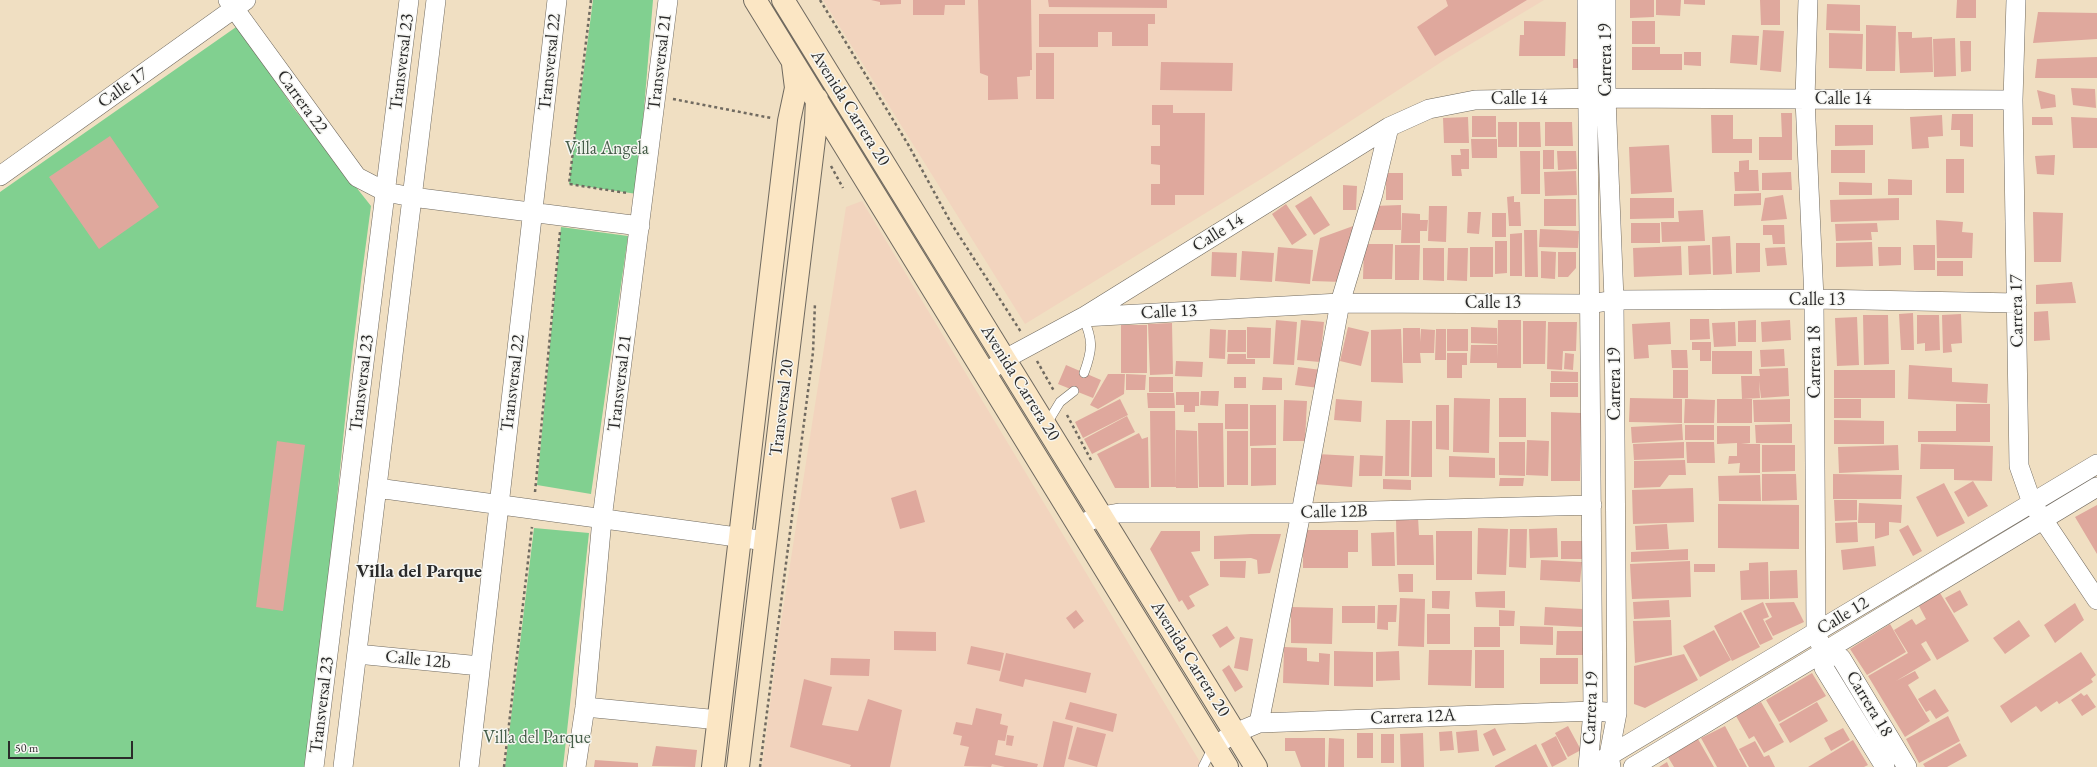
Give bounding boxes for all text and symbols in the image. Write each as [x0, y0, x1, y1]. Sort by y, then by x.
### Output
street label: Transversal 23 [385, 12, 419, 112]
street label: Transversal 22 [534, 12, 566, 112]
street label: Transversal 21 [643, 12, 677, 112]
street label: Carrera 19 [1595, 23, 1617, 97]
street label: Avenida Carrera 20 [806, 46, 894, 170]
street label: Calle 17 [94, 63, 152, 113]
street label: Carrera 22 [272, 66, 332, 138]
street label: Calle 14 [1491, 88, 1547, 110]
street label: Calle 14 [1815, 88, 1871, 110]
park label: Villa Angela [565, 138, 649, 160]
street label: Calle 14 [1188, 209, 1248, 257]
street label: Carrera 17 [2006, 274, 2028, 348]
street label: Calle 13 [1789, 289, 1845, 311]
street label: Calle 13 [1465, 292, 1521, 314]
street label: Calle 13 [1140, 300, 1198, 324]
street label: Avenida Carrera 20 [976, 321, 1064, 445]
street label: Carrera 18 [1804, 325, 1826, 399]
street label: Transversal 23 [345, 333, 379, 433]
street label: Transversal 22 [496, 333, 530, 433]
street label: Transversal 21 [603, 333, 637, 433]
street label: Carrera 19 [1604, 347, 1626, 421]
street label: Transversal 20 [765, 358, 799, 458]
street label: Calle 12B [1300, 501, 1368, 523]
district label: Villa del Parque [356, 561, 482, 583]
street label: Calle 12 [1813, 592, 1873, 640]
street label: Avenida Carrera 20 [1146, 597, 1234, 721]
street label: Calle 12b [384, 646, 452, 674]
street label: Transversal 23 [305, 655, 339, 755]
street label: Carrera 18 [1841, 667, 1897, 741]
street label: Carrera 19 [1579, 671, 1603, 745]
street label: Carrera 12A [1370, 705, 1456, 729]
park label: Villa del Parque [483, 727, 591, 749]
scale bar [10, 733, 135, 759]
text: 50 m [15, 740, 38, 756]

